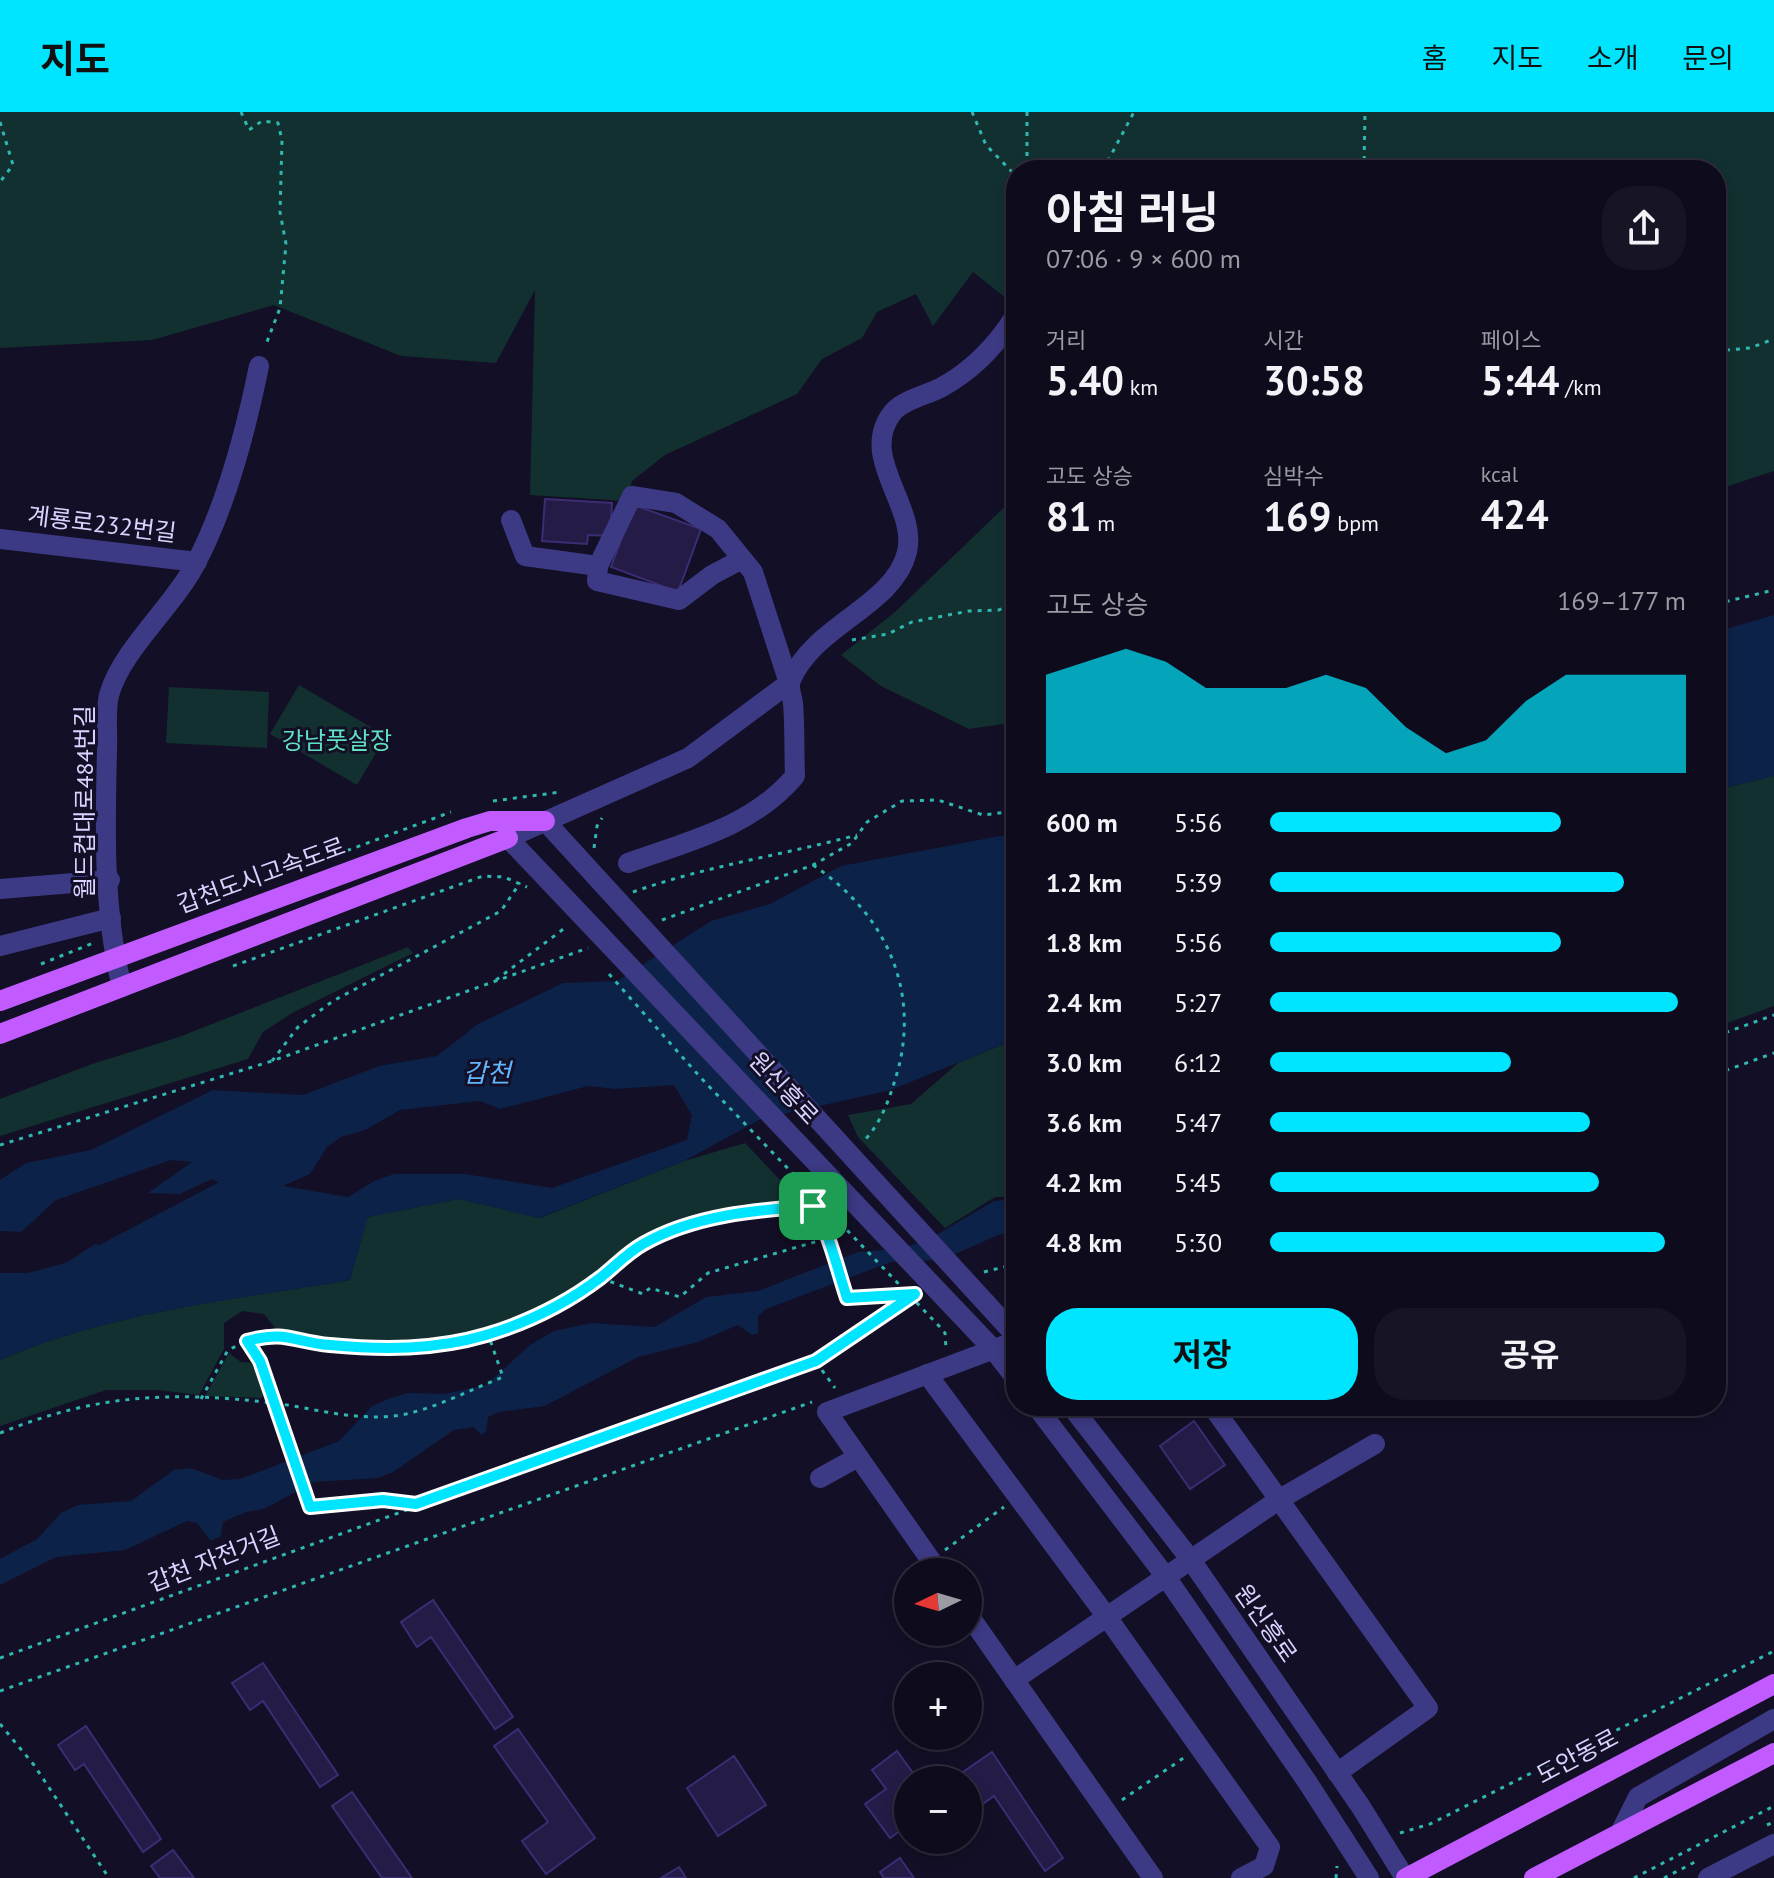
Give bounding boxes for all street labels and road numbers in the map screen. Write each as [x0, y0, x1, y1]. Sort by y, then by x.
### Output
street label: 계룡로232번길 [26, 499, 178, 549]
street label: 월드컵대로484번길 [69, 705, 100, 899]
street label: 갑천도시고속도로 [173, 830, 349, 920]
street label: 원신흥로 [743, 1045, 825, 1131]
street label: 갑천 자전거길 [144, 1520, 284, 1598]
street label: 원신흥로 [1228, 1578, 1304, 1668]
street label: 도안동로 [1531, 1722, 1623, 1790]

